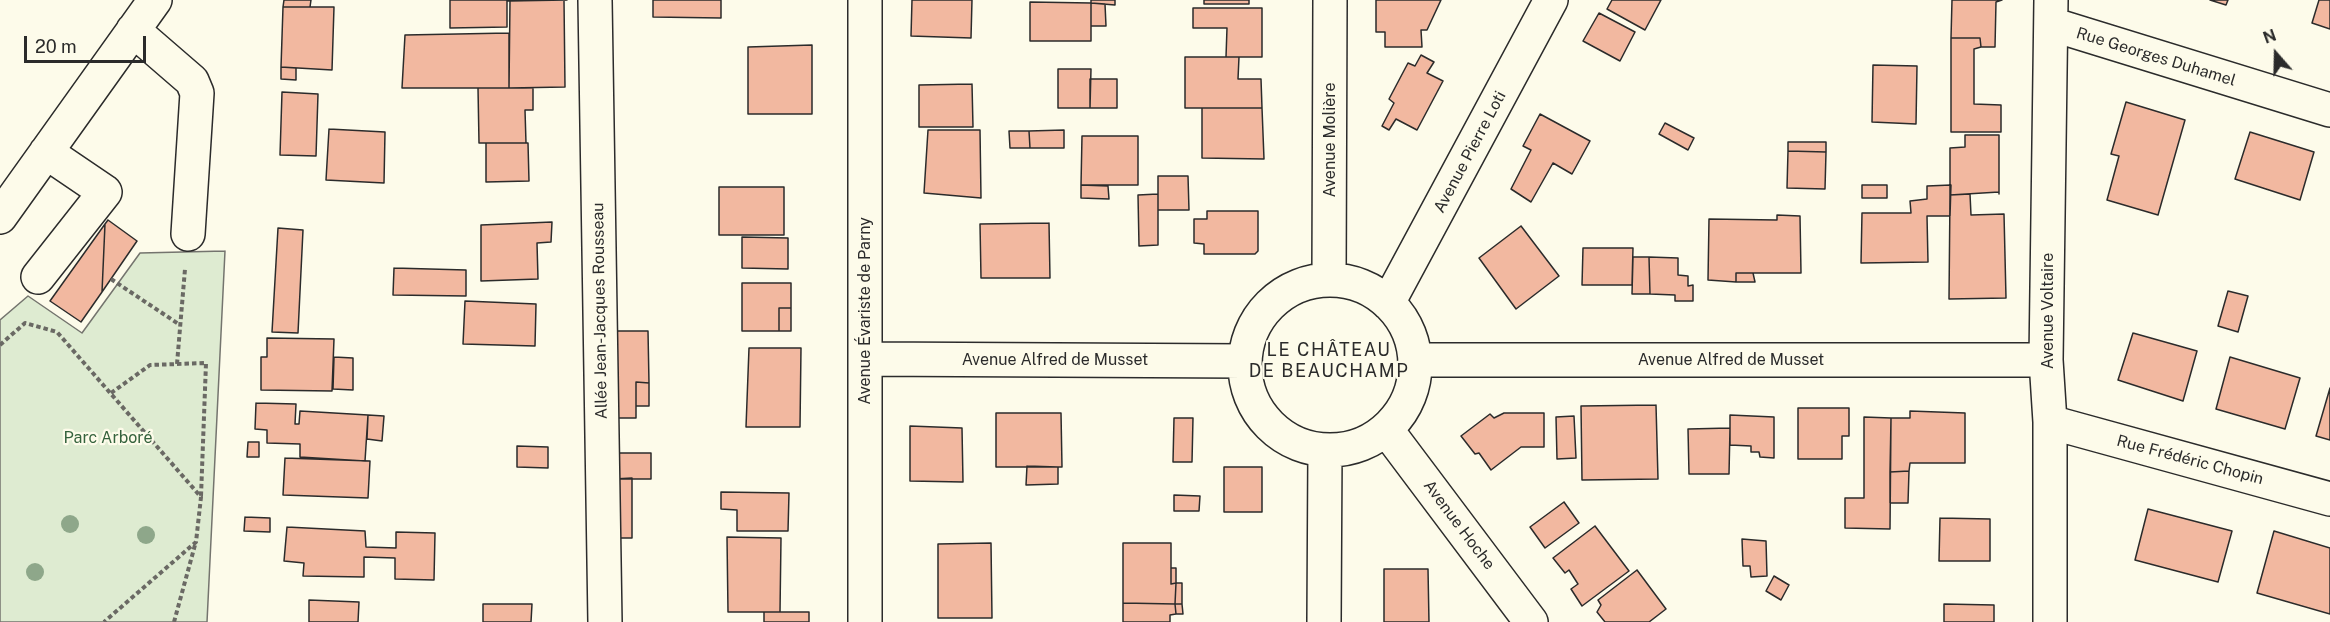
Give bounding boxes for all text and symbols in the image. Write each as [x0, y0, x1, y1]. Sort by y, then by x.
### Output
scale bar [27, 24, 148, 62]
street label: Rue Georges Duhamel [2074, 24, 2238, 90]
north arrow [2246, 24, 2306, 84]
text: N [2261, 26, 2279, 48]
text: 20 m [35, 36, 77, 57]
street label: Avenue Molière [1320, 83, 1340, 197]
street label: Avenue Pierre Loti [1430, 88, 1510, 216]
street label: Allée Jean-Jacques Rousseau [589, 202, 611, 420]
street label: Avenue Évariste de Parny [855, 217, 875, 405]
street label: Avenue Voltaire [2038, 253, 2058, 369]
district label: LE CHÂTEAU DE BEAUCHAMP [1249, 339, 1409, 382]
street label: Avenue Alfred de Musset [962, 350, 1148, 370]
street label: Avenue Alfred de Musset [1638, 350, 1824, 370]
park label: Parc Arboré [64, 428, 152, 448]
street label: Rue Frédéric Chopin [2115, 431, 2265, 489]
street label: Avenue Hoche [1419, 477, 1499, 573]

